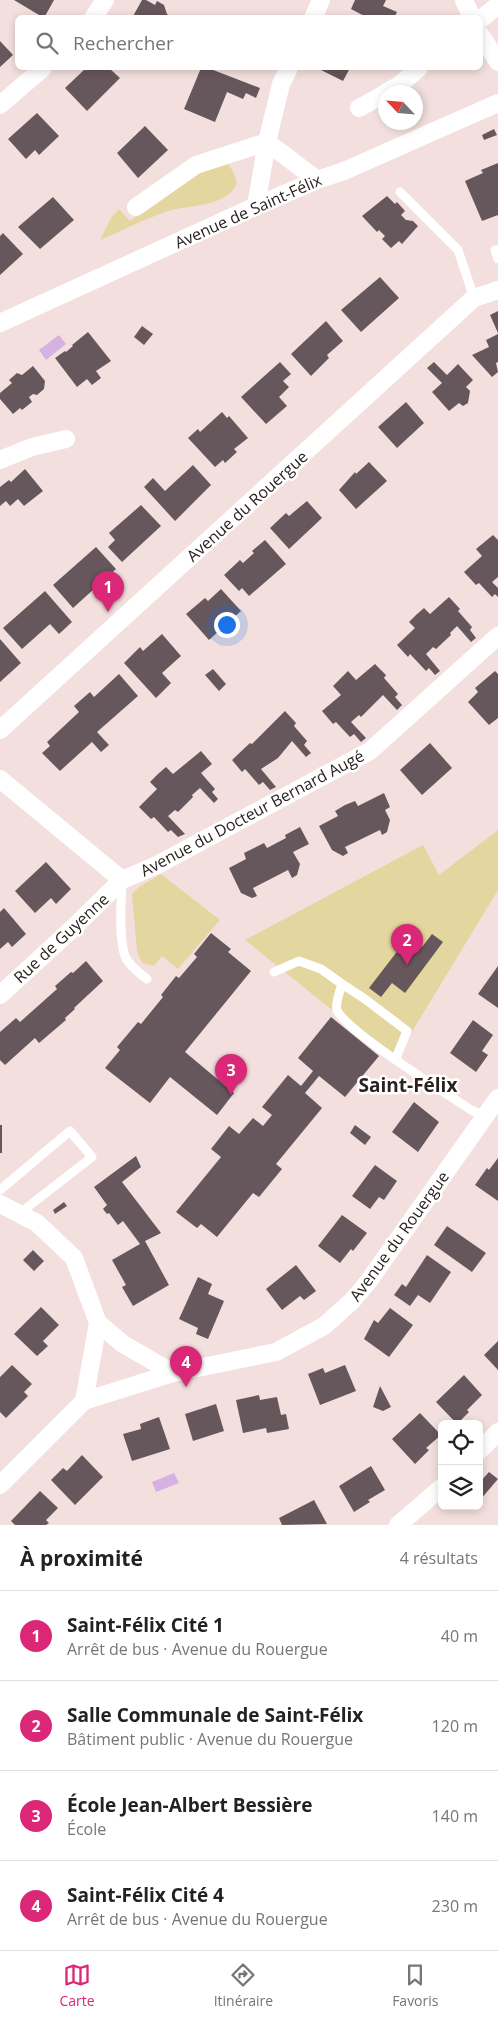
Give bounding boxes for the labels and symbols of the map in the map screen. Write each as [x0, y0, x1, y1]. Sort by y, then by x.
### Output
north arrow [378, 85, 423, 130]
street label: Avenue de Saint-Félix [171, 168, 326, 253]
street label: Avenue du Rouergue [182, 446, 312, 566]
pin: 1 [92, 571, 124, 612]
your location [214, 612, 240, 638]
street label: Avenue du Docteur Bernard Augé [136, 745, 368, 881]
street label: Rue de Guyenne [9, 888, 113, 988]
pin: 2 [391, 924, 423, 965]
pin: 3 [215, 1054, 247, 1095]
district label: Saint-Félix [359, 1072, 457, 1098]
street label: Avenue du Rouergue [344, 1166, 454, 1306]
pin: 4 [170, 1346, 202, 1387]

